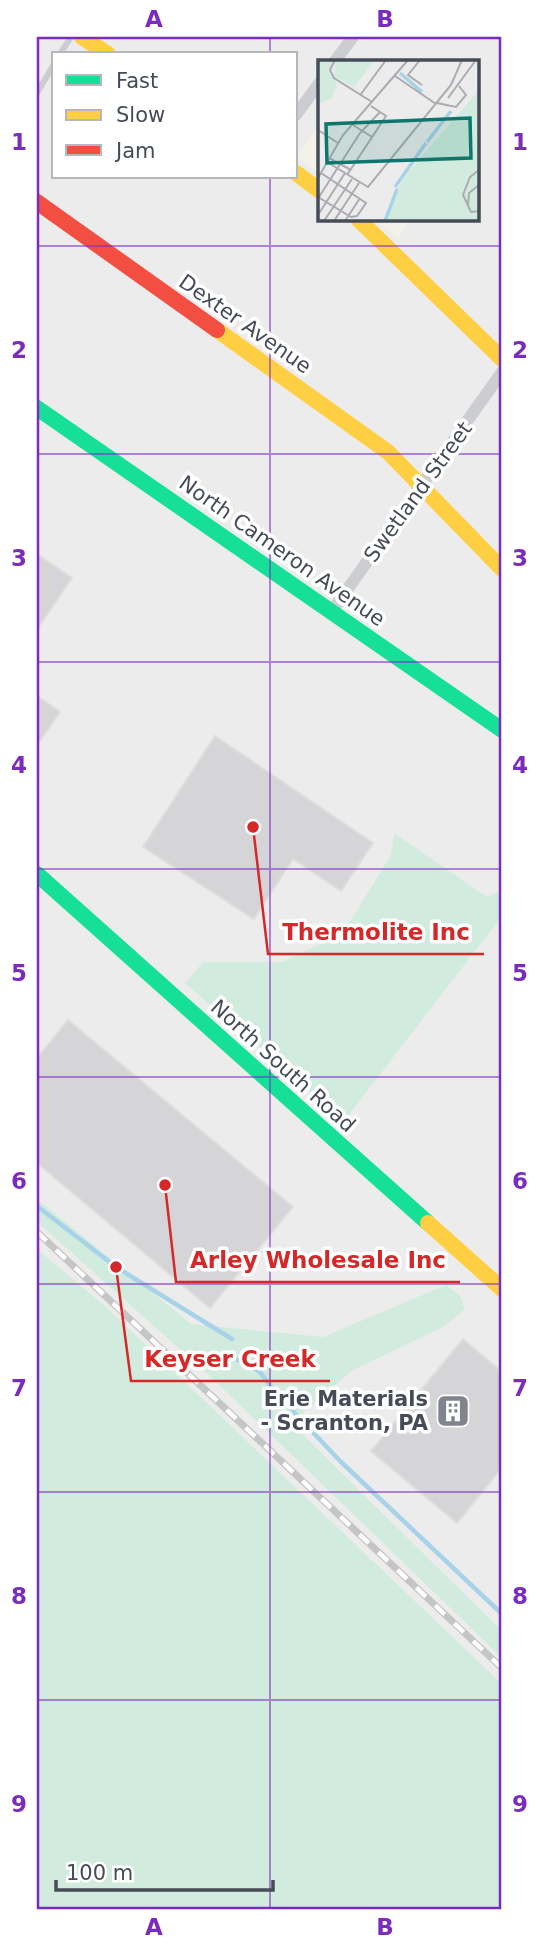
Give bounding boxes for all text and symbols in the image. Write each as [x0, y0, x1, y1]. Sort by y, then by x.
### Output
text: A [145, 6, 163, 32]
text: B [376, 6, 394, 32]
legend [52, 52, 298, 178]
inset map [318, 60, 480, 220]
text: Fast [116, 69, 158, 93]
text: Slow [116, 103, 165, 127]
text: 1 [11, 129, 27, 155]
text: 1 [512, 129, 528, 155]
text: Jam [114, 139, 156, 163]
street label: Dexter Avenue [174, 270, 316, 378]
text: 2 [11, 337, 27, 363]
text: 2 [512, 337, 528, 363]
street label: Swetland Street [359, 417, 477, 567]
street label: North Cameron Avenue [175, 471, 389, 631]
text: 3 [11, 545, 27, 571]
text: 3 [512, 545, 528, 571]
text: 4 [11, 752, 27, 778]
text: 4 [512, 752, 528, 778]
callout: Thermolite Inc [268, 910, 484, 954]
text: Thermolite Inc [282, 919, 470, 945]
text: 5 [11, 960, 27, 986]
text: 5 [512, 960, 528, 986]
street label: North South Road [206, 995, 360, 1137]
text: 6 [11, 1168, 27, 1194]
text: 6 [512, 1168, 528, 1194]
callout: Arley Wholesale Inc [176, 1238, 460, 1282]
text: Arley Wholesale Inc [190, 1247, 446, 1273]
callout: Keyser Creek [131, 1337, 330, 1381]
text: Keyser Creek [144, 1346, 316, 1372]
text: 7 [11, 1375, 27, 1401]
text: 7 [512, 1375, 528, 1401]
place label: Erie Materials - Scranton, PA [261, 1387, 429, 1435]
building icon: Erie Materials - Scranton, PA [434, 1392, 472, 1430]
text: 8 [11, 1583, 27, 1609]
text: 8 [512, 1583, 528, 1609]
text: 9 [11, 1791, 27, 1817]
text: 9 [512, 1791, 528, 1817]
scale bar [56, 1848, 273, 1892]
text: 100 m [66, 1861, 133, 1885]
text: A [145, 1914, 163, 1940]
text: B [376, 1914, 394, 1940]

